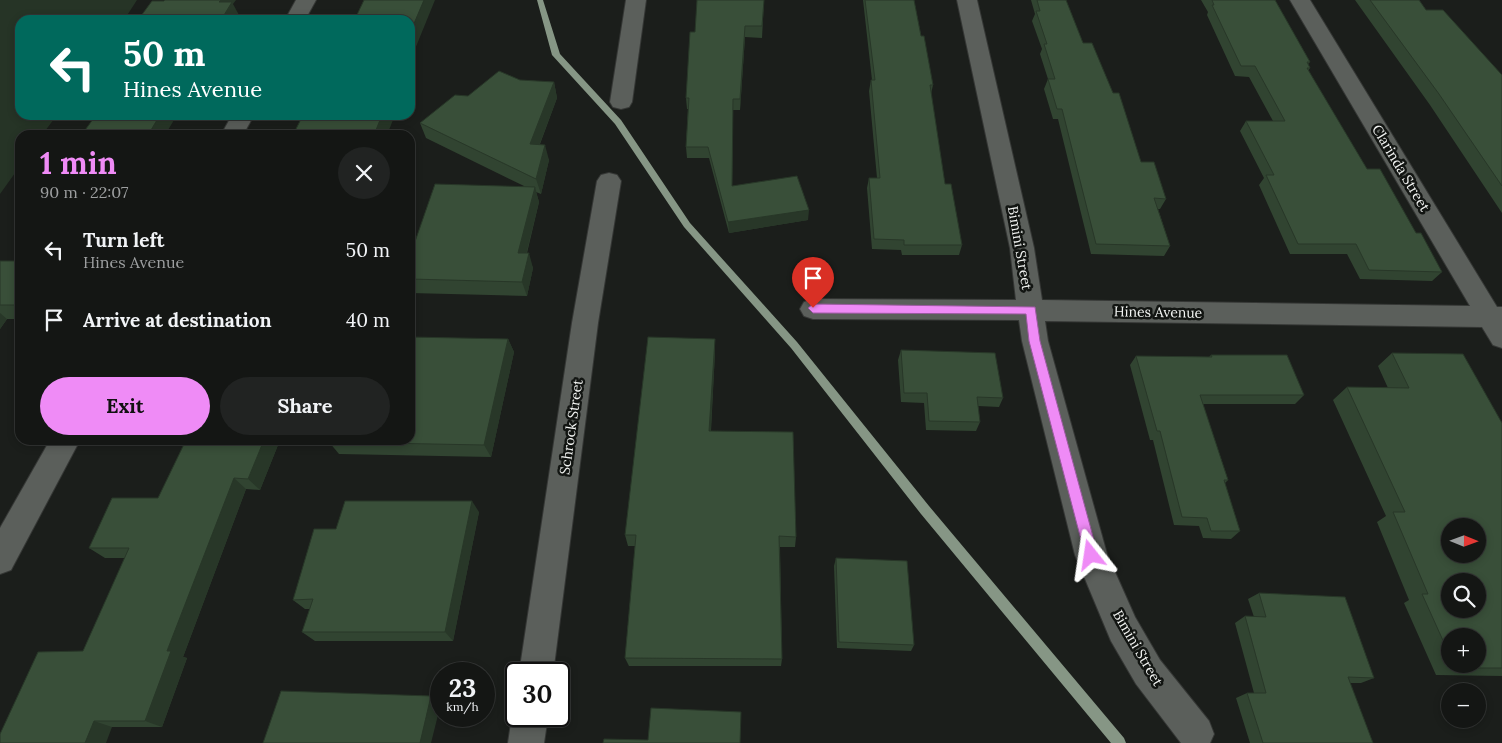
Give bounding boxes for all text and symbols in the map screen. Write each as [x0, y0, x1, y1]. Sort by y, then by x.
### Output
text: 50 m [123, 31, 206, 76]
icon: left [40, 35, 105, 100]
text: Hines Avenue [123, 75, 262, 103]
street label: Clarinda Street [1368, 121, 1434, 215]
text: 1 min [40, 144, 117, 182]
button: close [338, 147, 390, 199]
text: 90 m · 22:07 [40, 182, 128, 202]
street label: Bimini Street [1004, 205, 1036, 292]
text: Turn left [83, 228, 164, 252]
icon: left [40, 236, 68, 264]
text: 50 m [346, 238, 390, 262]
text: Hines Avenue [83, 252, 184, 272]
pin [792, 257, 834, 308]
icon: arrive [799, 264, 827, 292]
street label: Hines Avenue [1114, 302, 1203, 322]
icon: arrive [40, 306, 68, 334]
text: Arrive at destination [83, 308, 272, 332]
text: 40 m [346, 308, 390, 332]
button: Exit [40, 377, 210, 435]
button: Share [220, 377, 390, 435]
street label: Schrock Street [555, 378, 587, 476]
north arrow [1441, 518, 1486, 562]
map controls [1441, 518, 1486, 728]
position arrow [1064, 528, 1116, 580]
button: search [1441, 573, 1486, 618]
street label: Bimini Street [1109, 607, 1167, 690]
button: + [1441, 628, 1486, 673]
speed limit sign: 30 [505, 662, 570, 727]
text: 23 [449, 672, 476, 704]
button: − [1441, 683, 1486, 728]
text: km/h [446, 699, 479, 714]

